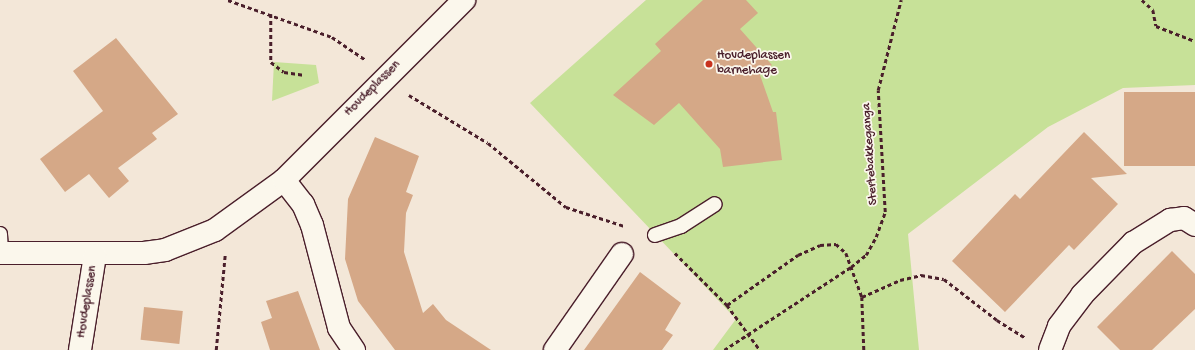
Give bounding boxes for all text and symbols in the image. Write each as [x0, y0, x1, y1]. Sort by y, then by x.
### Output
place label: Hovdeplassen barnehage [717, 49, 790, 80]
street label: Hovdeplassen [342, 58, 404, 120]
marker: Hovdeplassen barnehage [704, 59, 714, 69]
street label: Stertebakkeganga [860, 102, 882, 206]
street label: Hovdeplassen [75, 265, 101, 339]

